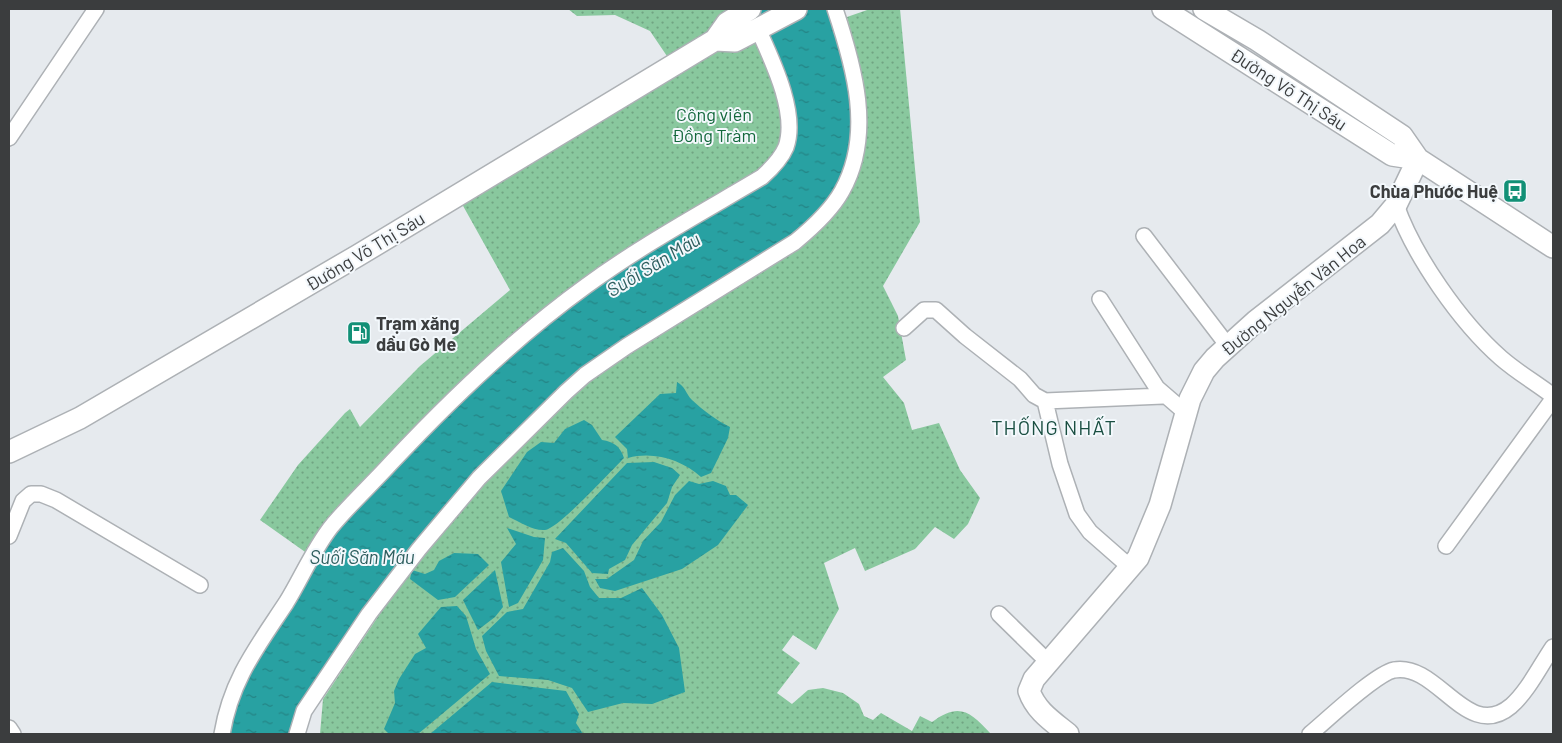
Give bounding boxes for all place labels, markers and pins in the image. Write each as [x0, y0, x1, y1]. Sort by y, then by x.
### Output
bus stop icon: Chùa Phước Huệ [1502, 178, 1528, 204]
place label: Chùa Phước Huệ [1370, 180, 1498, 202]
place label: Trạm xăng dầu Gò Me [376, 312, 459, 355]
fuel station icon: Trạm xăng dầu Gò Me [346, 320, 372, 346]

